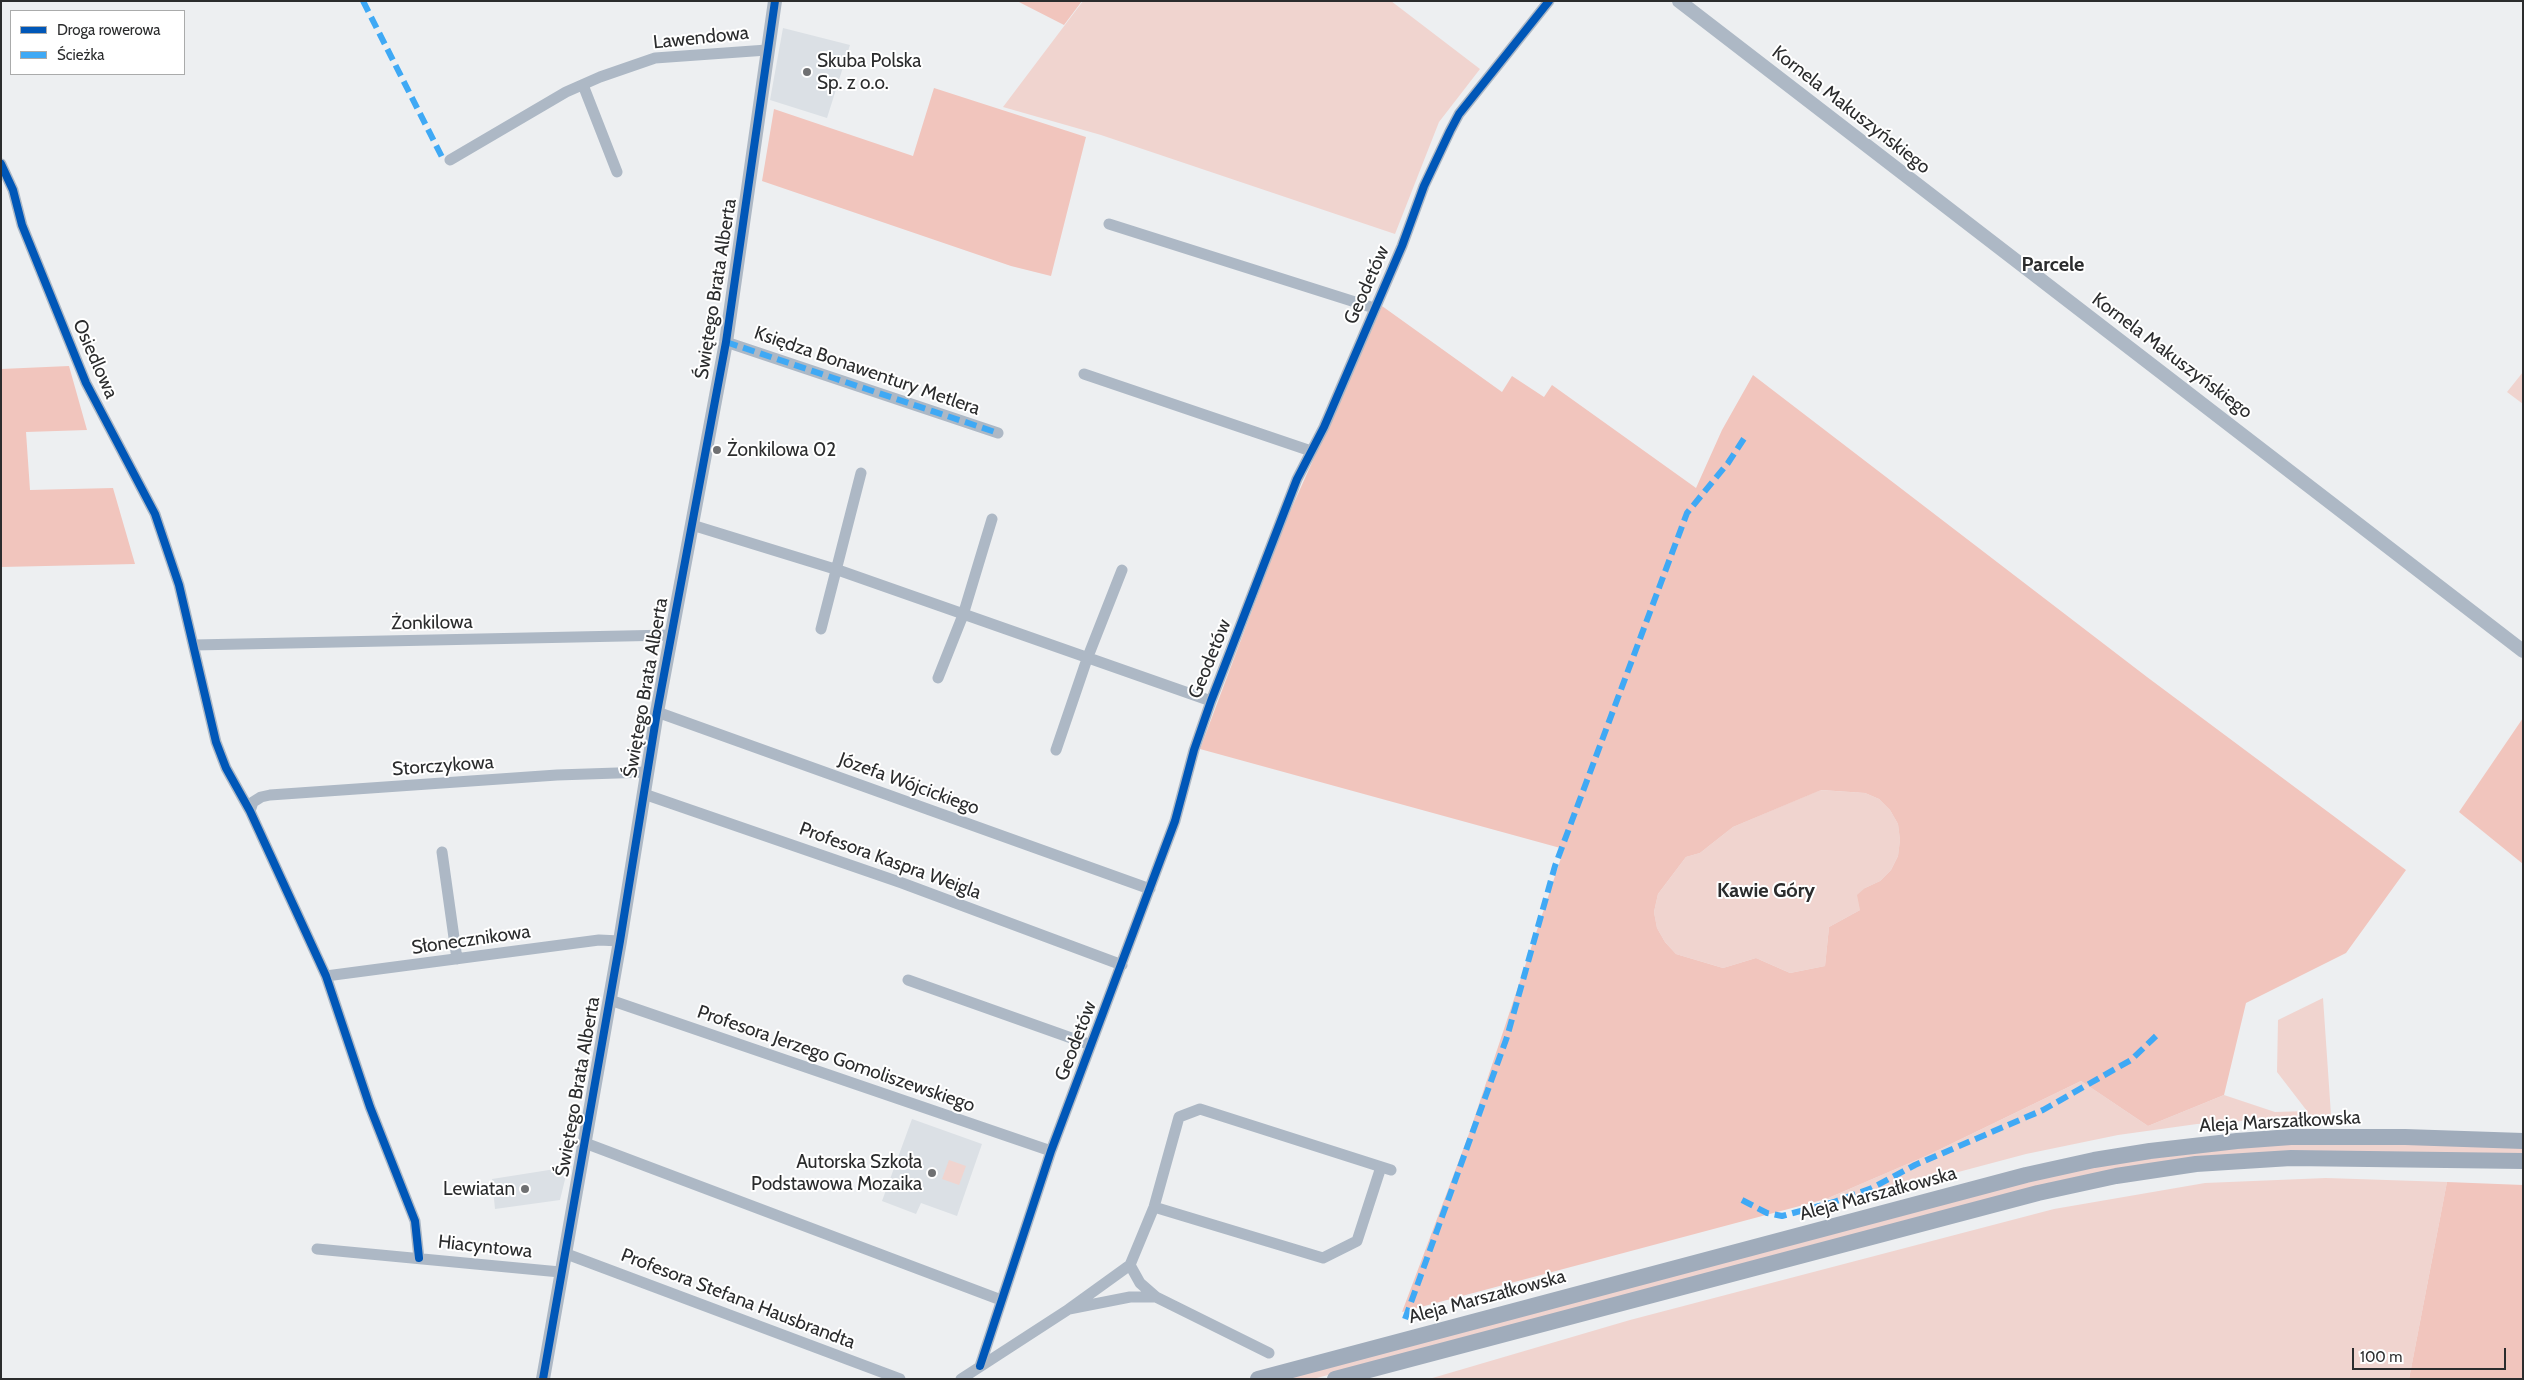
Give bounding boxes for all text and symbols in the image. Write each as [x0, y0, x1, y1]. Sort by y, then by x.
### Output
legend [10, 10, 185, 75]
text: Droga rowerowa [57, 21, 161, 39]
street label: Lawendowa [652, 22, 750, 54]
street label: Kornela Makuszyńskiego [1767, 41, 1935, 179]
text: Ścieżka [57, 46, 104, 64]
place label: Skuba Polska Sp. z o.o. [817, 50, 921, 94]
marker: Skuba Polska Sp. z o.o. [801, 66, 813, 78]
street label: Świętego Brata Alberta [690, 197, 742, 381]
street label: Geodetów [1340, 242, 1394, 328]
district label: Parcele [2022, 253, 2084, 277]
street label: Kornela Makuszyńskiego [2087, 288, 2257, 424]
street label: Osiedlowa [67, 316, 123, 402]
street label: Księdza Bonawentury Metlera [751, 322, 983, 420]
place label: Żonkilowa 02 [727, 439, 836, 461]
marker: Żonkilowa 02 [711, 444, 723, 456]
street label: Świętego Brata Alberta [619, 596, 673, 780]
street label: Żonkilowa [391, 611, 473, 635]
street label: Geodetów [1184, 616, 1236, 702]
street label: Józefa Wójcickiego [836, 748, 982, 820]
street label: Storczykowa [391, 751, 495, 781]
street label: Profesora Kaspra Weigla [796, 817, 984, 905]
district label: Kawie Góry [1717, 879, 1815, 903]
street label: Słonecznikowa [410, 920, 532, 960]
street label: Świętego Brata Alberta [551, 995, 605, 1179]
street label: Geodetów [1050, 998, 1102, 1084]
street label: Profesora Jerzego Gomoliszewskiego [694, 1001, 978, 1117]
street label: Aleja Marszałkowska [2199, 1106, 2361, 1138]
place label: Autorska Szkoła Podstawowa Mozaika [751, 1151, 922, 1195]
street label: Aleja Marszałkowska [1797, 1162, 1959, 1226]
marker: Autorska Szkoła Podstawowa Mozaika [926, 1167, 938, 1179]
place label: Lewiatan [443, 1178, 515, 1200]
marker: Lewiatan [519, 1183, 531, 1195]
street label: Hiacyntowa [437, 1231, 533, 1263]
street label: Profesora Stefana Hausbrandta [618, 1244, 858, 1354]
street label: Aleja Marszałkowska [1406, 1265, 1568, 1329]
scale bar [2354, 1338, 2508, 1370]
text: 100 m [2360, 1348, 2402, 1366]

